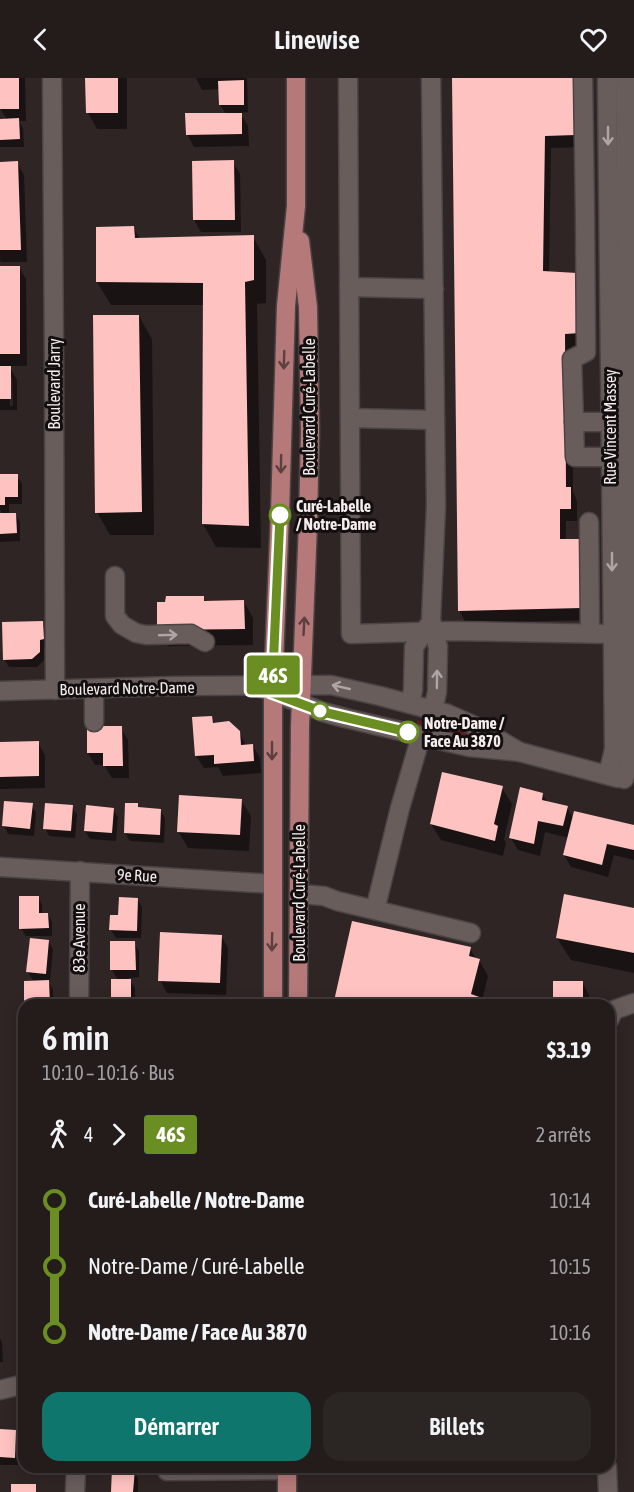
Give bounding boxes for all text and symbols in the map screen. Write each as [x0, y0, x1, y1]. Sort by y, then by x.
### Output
icon: back [24, 23, 57, 56]
icon: heart [577, 23, 610, 56]
text: Linewise [274, 24, 360, 55]
one-way arrow [602, 126, 614, 146]
street label: Boulevard Jarry [45, 338, 64, 429]
street label: Boulevard Curé-Labelle [300, 338, 318, 476]
one-way arrow [278, 350, 290, 370]
street label: Rue Vincent Massey [601, 369, 620, 485]
one-way arrow [276, 453, 287, 473]
place label: Curé-Labelle / Notre-Dame [296, 497, 376, 533]
marker: Curé-Labelle / Notre-Dame [269, 504, 291, 526]
one-way arrow [606, 552, 618, 572]
one-way arrow [298, 617, 309, 637]
one-way arrow [157, 629, 177, 641]
line badge: 46S [238, 656, 308, 694]
text: 46S [259, 663, 287, 687]
one-way arrow [431, 669, 443, 689]
street label: Boulevard Notre-Dame [59, 678, 195, 698]
one-way arrow [332, 681, 351, 692]
unlabelled marker [311, 702, 329, 720]
place label: Notre-Dame / Face Au 3870 [424, 714, 505, 750]
marker: Notre-Dame / Face Au 3870 [397, 721, 419, 743]
one-way arrow [266, 741, 278, 761]
street label: Boulevard Curé-Labelle [290, 824, 308, 962]
street label: 9e Rue [117, 865, 157, 885]
street label: 83e Avenue [70, 904, 88, 972]
one-way arrow [267, 932, 278, 952]
text: 6 min [42, 1019, 109, 1057]
text: $3.19 [547, 1037, 591, 1063]
text: 10:10 – 10:16 · Bus [42, 1061, 175, 1084]
icon: walk [42, 1118, 75, 1151]
icon: forward [102, 1118, 135, 1151]
text: 46S [156, 1122, 185, 1146]
text: 4 [84, 1123, 93, 1146]
text: 2 arrêts [536, 1123, 591, 1146]
text: Curé-Labelle / Notre-Dame [88, 1187, 305, 1213]
text: 10:14 [549, 1189, 591, 1212]
text: Notre-Dame / Curé-Labelle [88, 1253, 305, 1279]
text: 10:15 [549, 1255, 591, 1278]
text: Notre-Dame / Face Au 3870 [88, 1319, 307, 1345]
text: 10:16 [549, 1321, 591, 1344]
button: Démarrer [42, 1392, 311, 1461]
button: Billets [323, 1392, 591, 1461]

